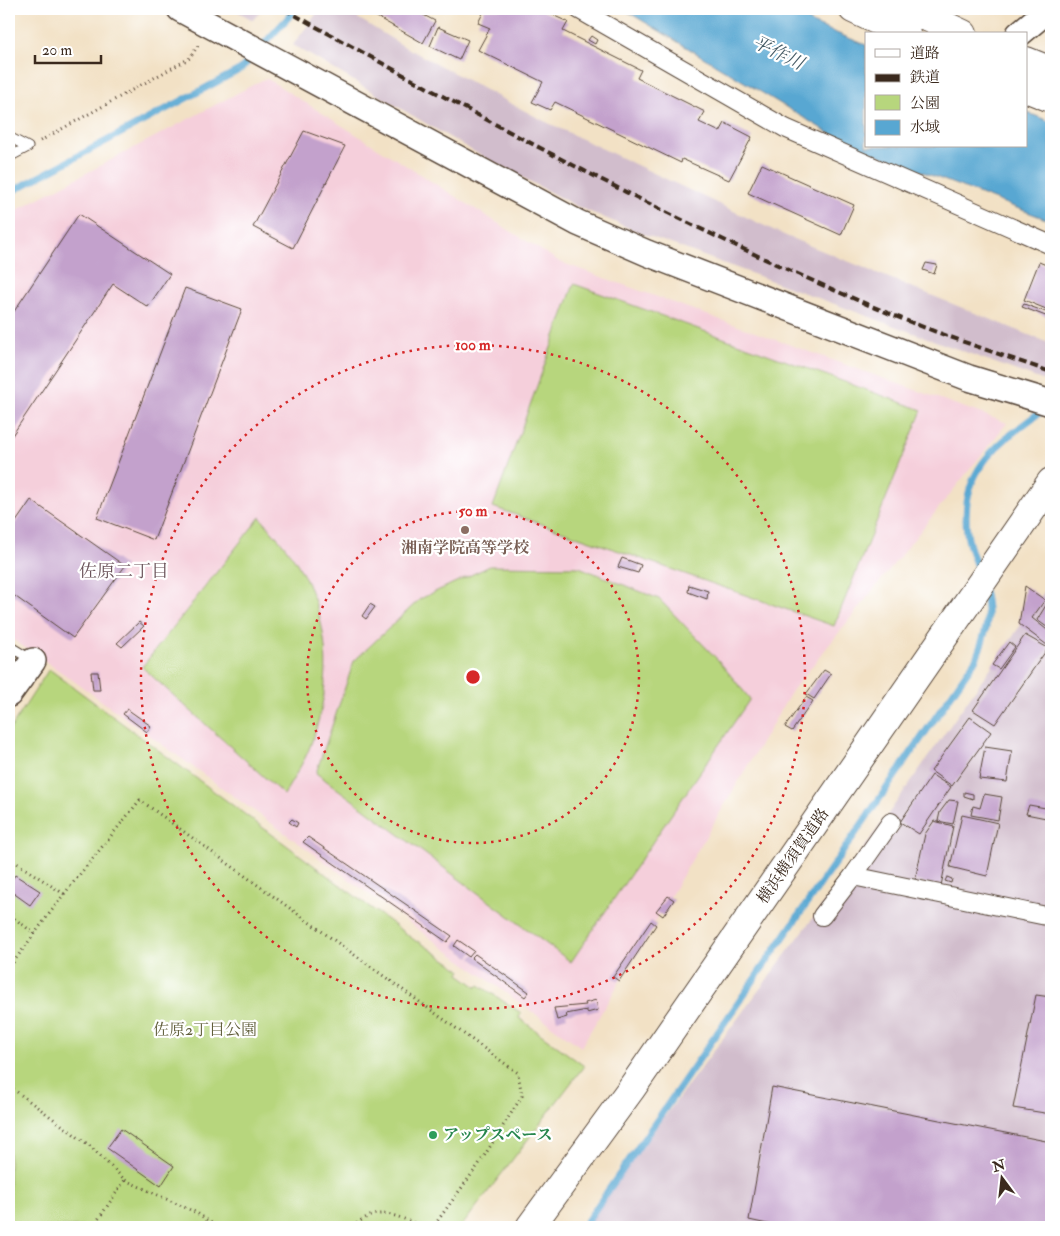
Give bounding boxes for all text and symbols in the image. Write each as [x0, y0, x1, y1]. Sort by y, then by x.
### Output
water label: 平作川 [749, 31, 809, 76]
scale bar [35, 32, 101, 64]
legend [865, 32, 1028, 148]
text: 20 m [42, 41, 72, 60]
text: 道路 [910, 44, 940, 63]
text: 鉄道 [910, 68, 940, 87]
text: 公園 [910, 94, 940, 113]
text: 水域 [910, 118, 940, 137]
text: 100 m [455, 336, 491, 355]
text: 50 m [459, 502, 488, 521]
marker: 湘南学院高等学校 [459, 524, 471, 536]
place label: 湘南学院高等学校 [401, 538, 530, 558]
district label: 佐原二丁目 [79, 560, 169, 583]
centre of rings [464, 668, 482, 686]
street label: 横浜横須賀道路 [753, 804, 833, 908]
park label: 佐原2丁目公園 [153, 1020, 257, 1040]
place label: アップスペース [443, 1125, 552, 1145]
marker: アップスペース [427, 1129, 439, 1141]
north arrow [978, 1154, 1028, 1204]
text: N [990, 1156, 1007, 1176]

